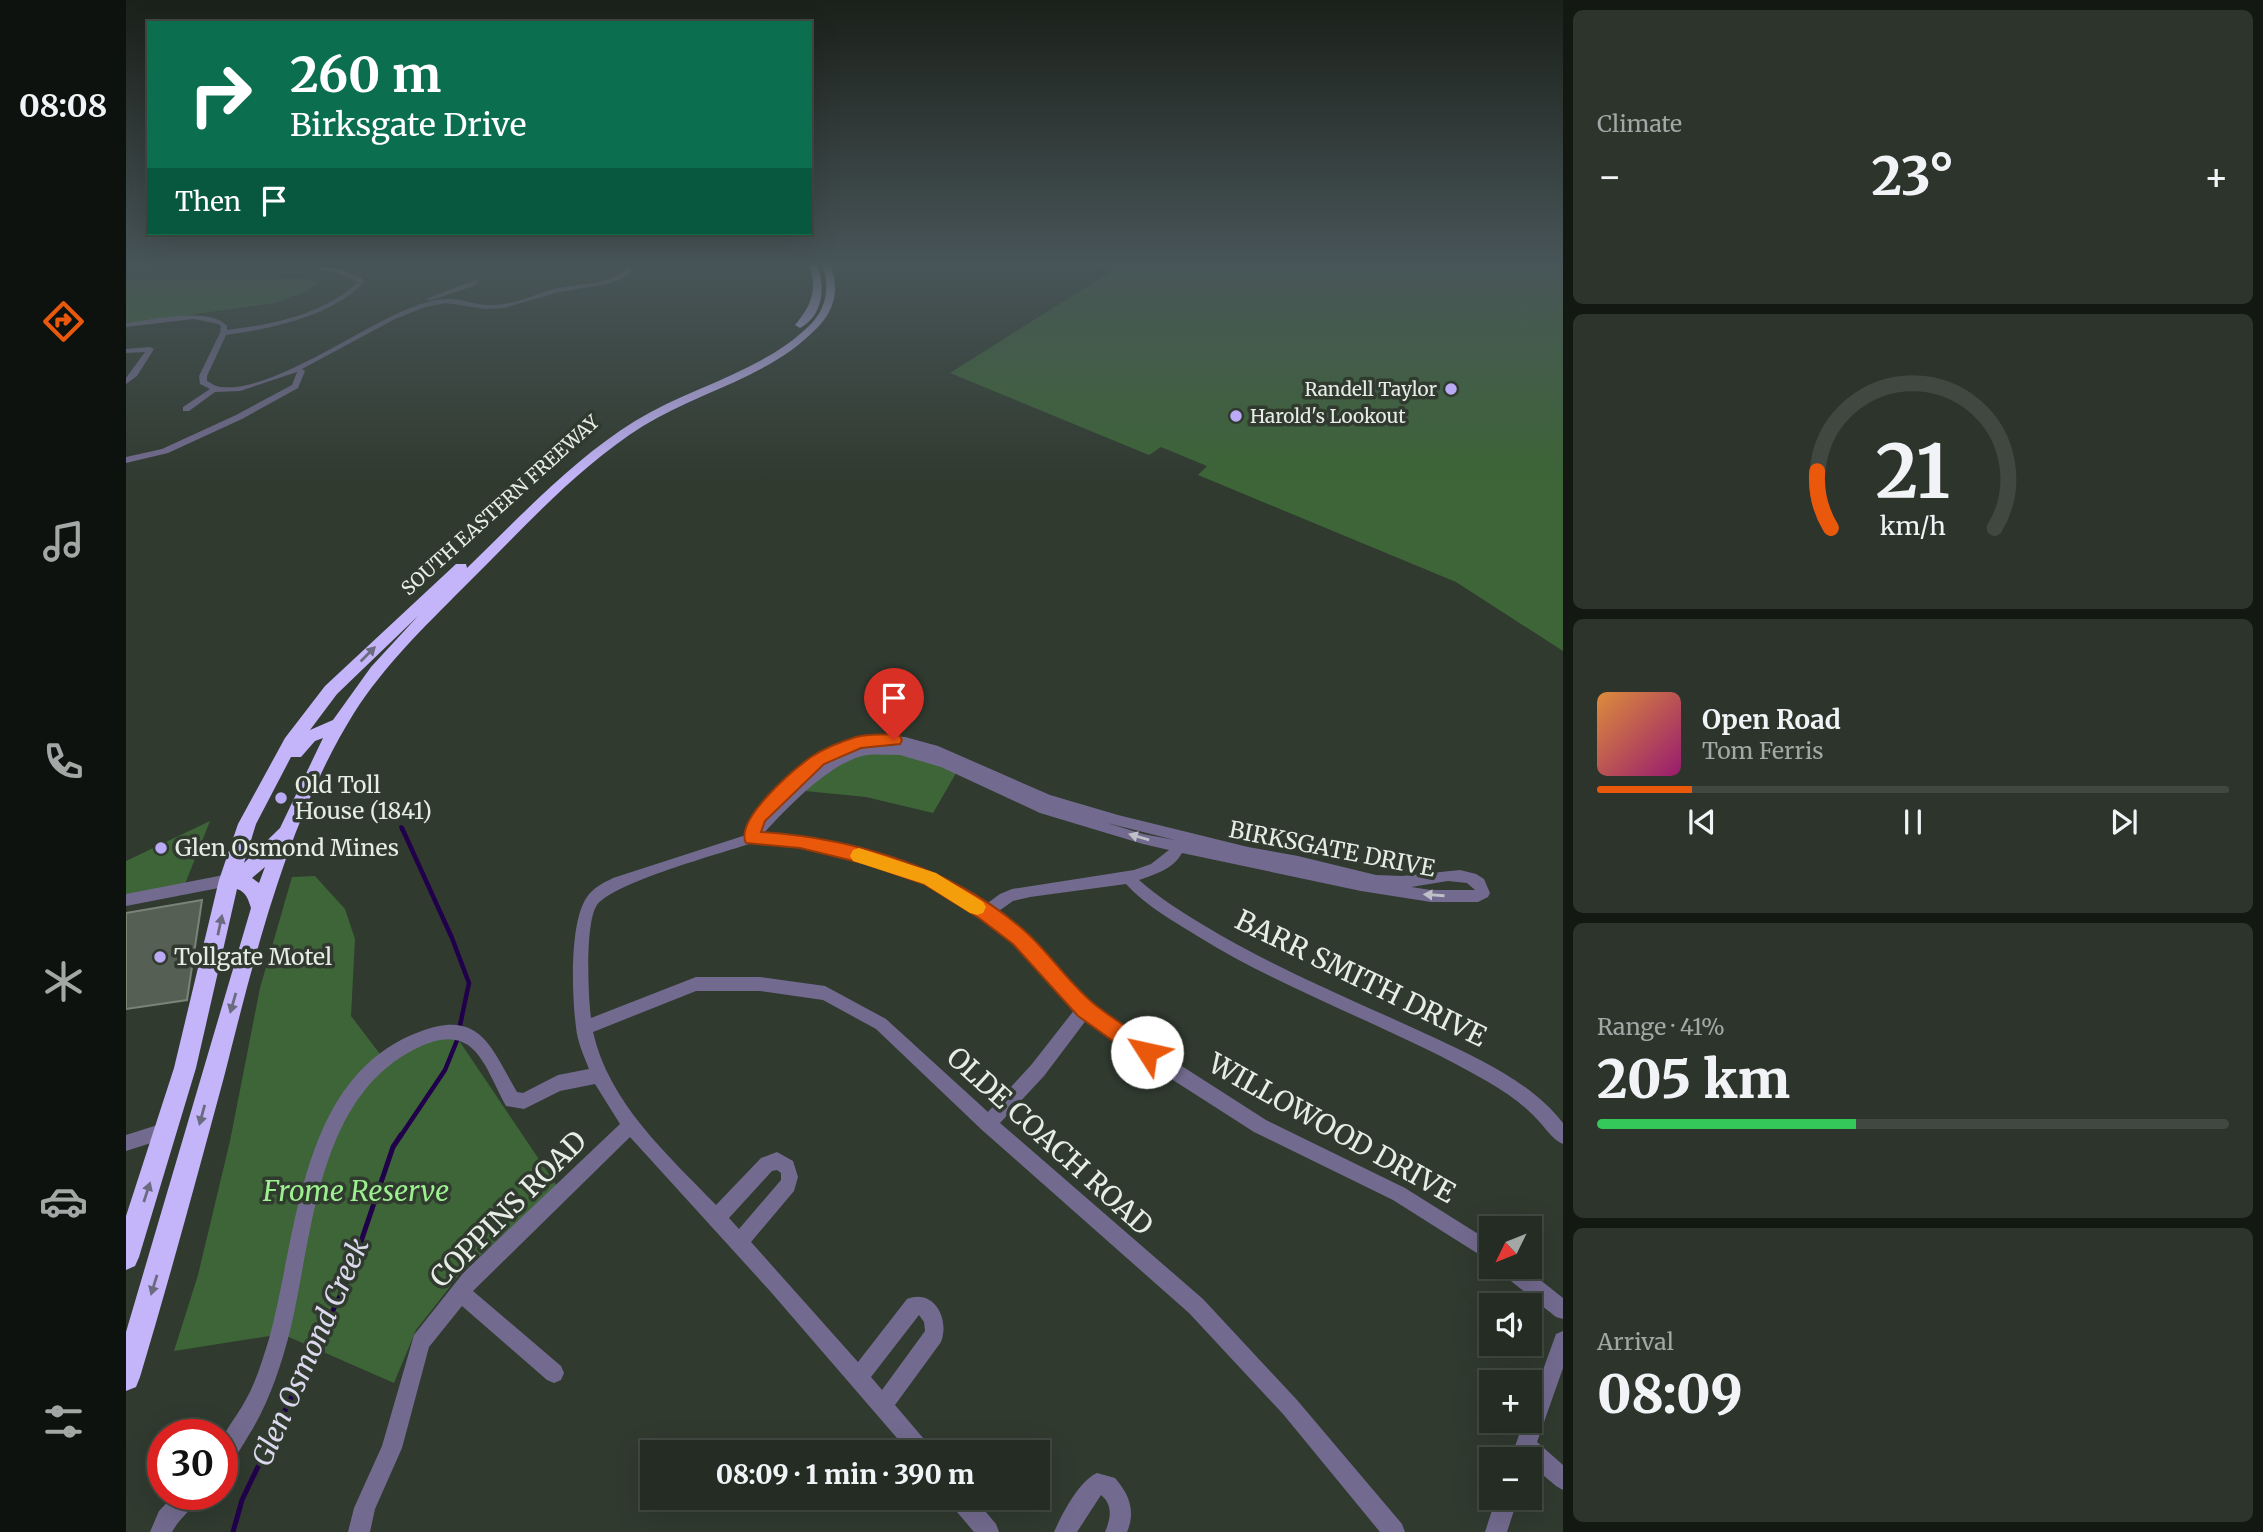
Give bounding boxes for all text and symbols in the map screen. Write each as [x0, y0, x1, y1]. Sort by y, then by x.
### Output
text: 260 m [290, 44, 441, 105]
icon: right [175, 49, 266, 140]
text: 08:08 [19, 86, 107, 126]
text: Birksgate Drive [290, 105, 526, 145]
text: Climate [1597, 109, 1682, 138]
text: 23° [1872, 144, 1955, 209]
text: − [1597, 153, 1622, 200]
text: + [2204, 153, 2229, 200]
icon: arrive [255, 182, 293, 220]
text: Then [175, 185, 241, 218]
icon: directions [39, 297, 88, 346]
place label: Randell Taylor [1304, 377, 1437, 401]
marker: Randell Taylor [1443, 381, 1459, 397]
place label: Harold's Lookout [1250, 404, 1406, 428]
marker: Harold's Lookout [1228, 408, 1244, 424]
street label: SOUTH EASTERN FREEWAY [396, 409, 604, 600]
text: 21 [1876, 426, 1950, 518]
text: km/h [1880, 509, 1946, 541]
icon: music [39, 517, 88, 566]
one-way arrow [359, 646, 376, 662]
pin [864, 668, 924, 740]
icon: arrive [875, 679, 913, 717]
text: Open Road [1702, 703, 1841, 736]
text: Tom Ferris [1702, 736, 1824, 765]
icon: phone [39, 737, 88, 786]
place label: Old Toll House (1841) [295, 770, 432, 825]
marker: Old Toll House (1841) [273, 790, 289, 806]
icon: previous [1683, 803, 1721, 841]
icon: pause [1894, 803, 1932, 841]
icon: next [2105, 803, 2143, 841]
street label: BIRKSGATE DRIVE [1227, 814, 1438, 883]
one-way arrow [1128, 831, 1150, 842]
place label: Glen Osmond Mines [175, 833, 399, 862]
marker: Glen Osmond Mines [153, 840, 169, 856]
one-way arrow [1423, 890, 1445, 901]
street label: BARR SMITH DRIVE [1229, 902, 1493, 1055]
one-way arrow [215, 914, 226, 936]
place label: Tollgate Motel [174, 942, 332, 971]
marker: Tollgate Motel [152, 949, 168, 965]
icon: climate [39, 957, 88, 1006]
one-way arrow [227, 993, 238, 1015]
text: Range · 41% [1597, 1012, 1725, 1041]
position arrow [1110, 1015, 1184, 1089]
street label: OLDE COACH ROAD [939, 1039, 1161, 1243]
street label: WILLOWOOD DRIVE [1201, 1045, 1462, 1211]
text: 205 km [1597, 1047, 1790, 1112]
one-way arrow [196, 1105, 207, 1127]
street label: COPPINS ROAD [422, 1123, 594, 1295]
park label: Frome Reserve [262, 1173, 449, 1209]
icon: car [39, 1177, 88, 1226]
one-way arrow [143, 1181, 153, 1202]
north arrow [1479, 1216, 1542, 1279]
map controls [1479, 1216, 1542, 1510]
water label: Glen Osmond Creek [244, 1232, 376, 1472]
one-way arrow [149, 1275, 159, 1296]
button: sound [1479, 1293, 1542, 1356]
text: Arrival [1597, 1327, 1674, 1356]
text: 08:09 [1597, 1362, 1743, 1427]
button: + [1479, 1370, 1542, 1433]
icon: filters [39, 1397, 88, 1446]
speed limit sign: 30 [147, 1419, 238, 1510]
button: − [1479, 1447, 1542, 1510]
text: 08:09 · 1 min · 390 m [716, 1458, 974, 1491]

